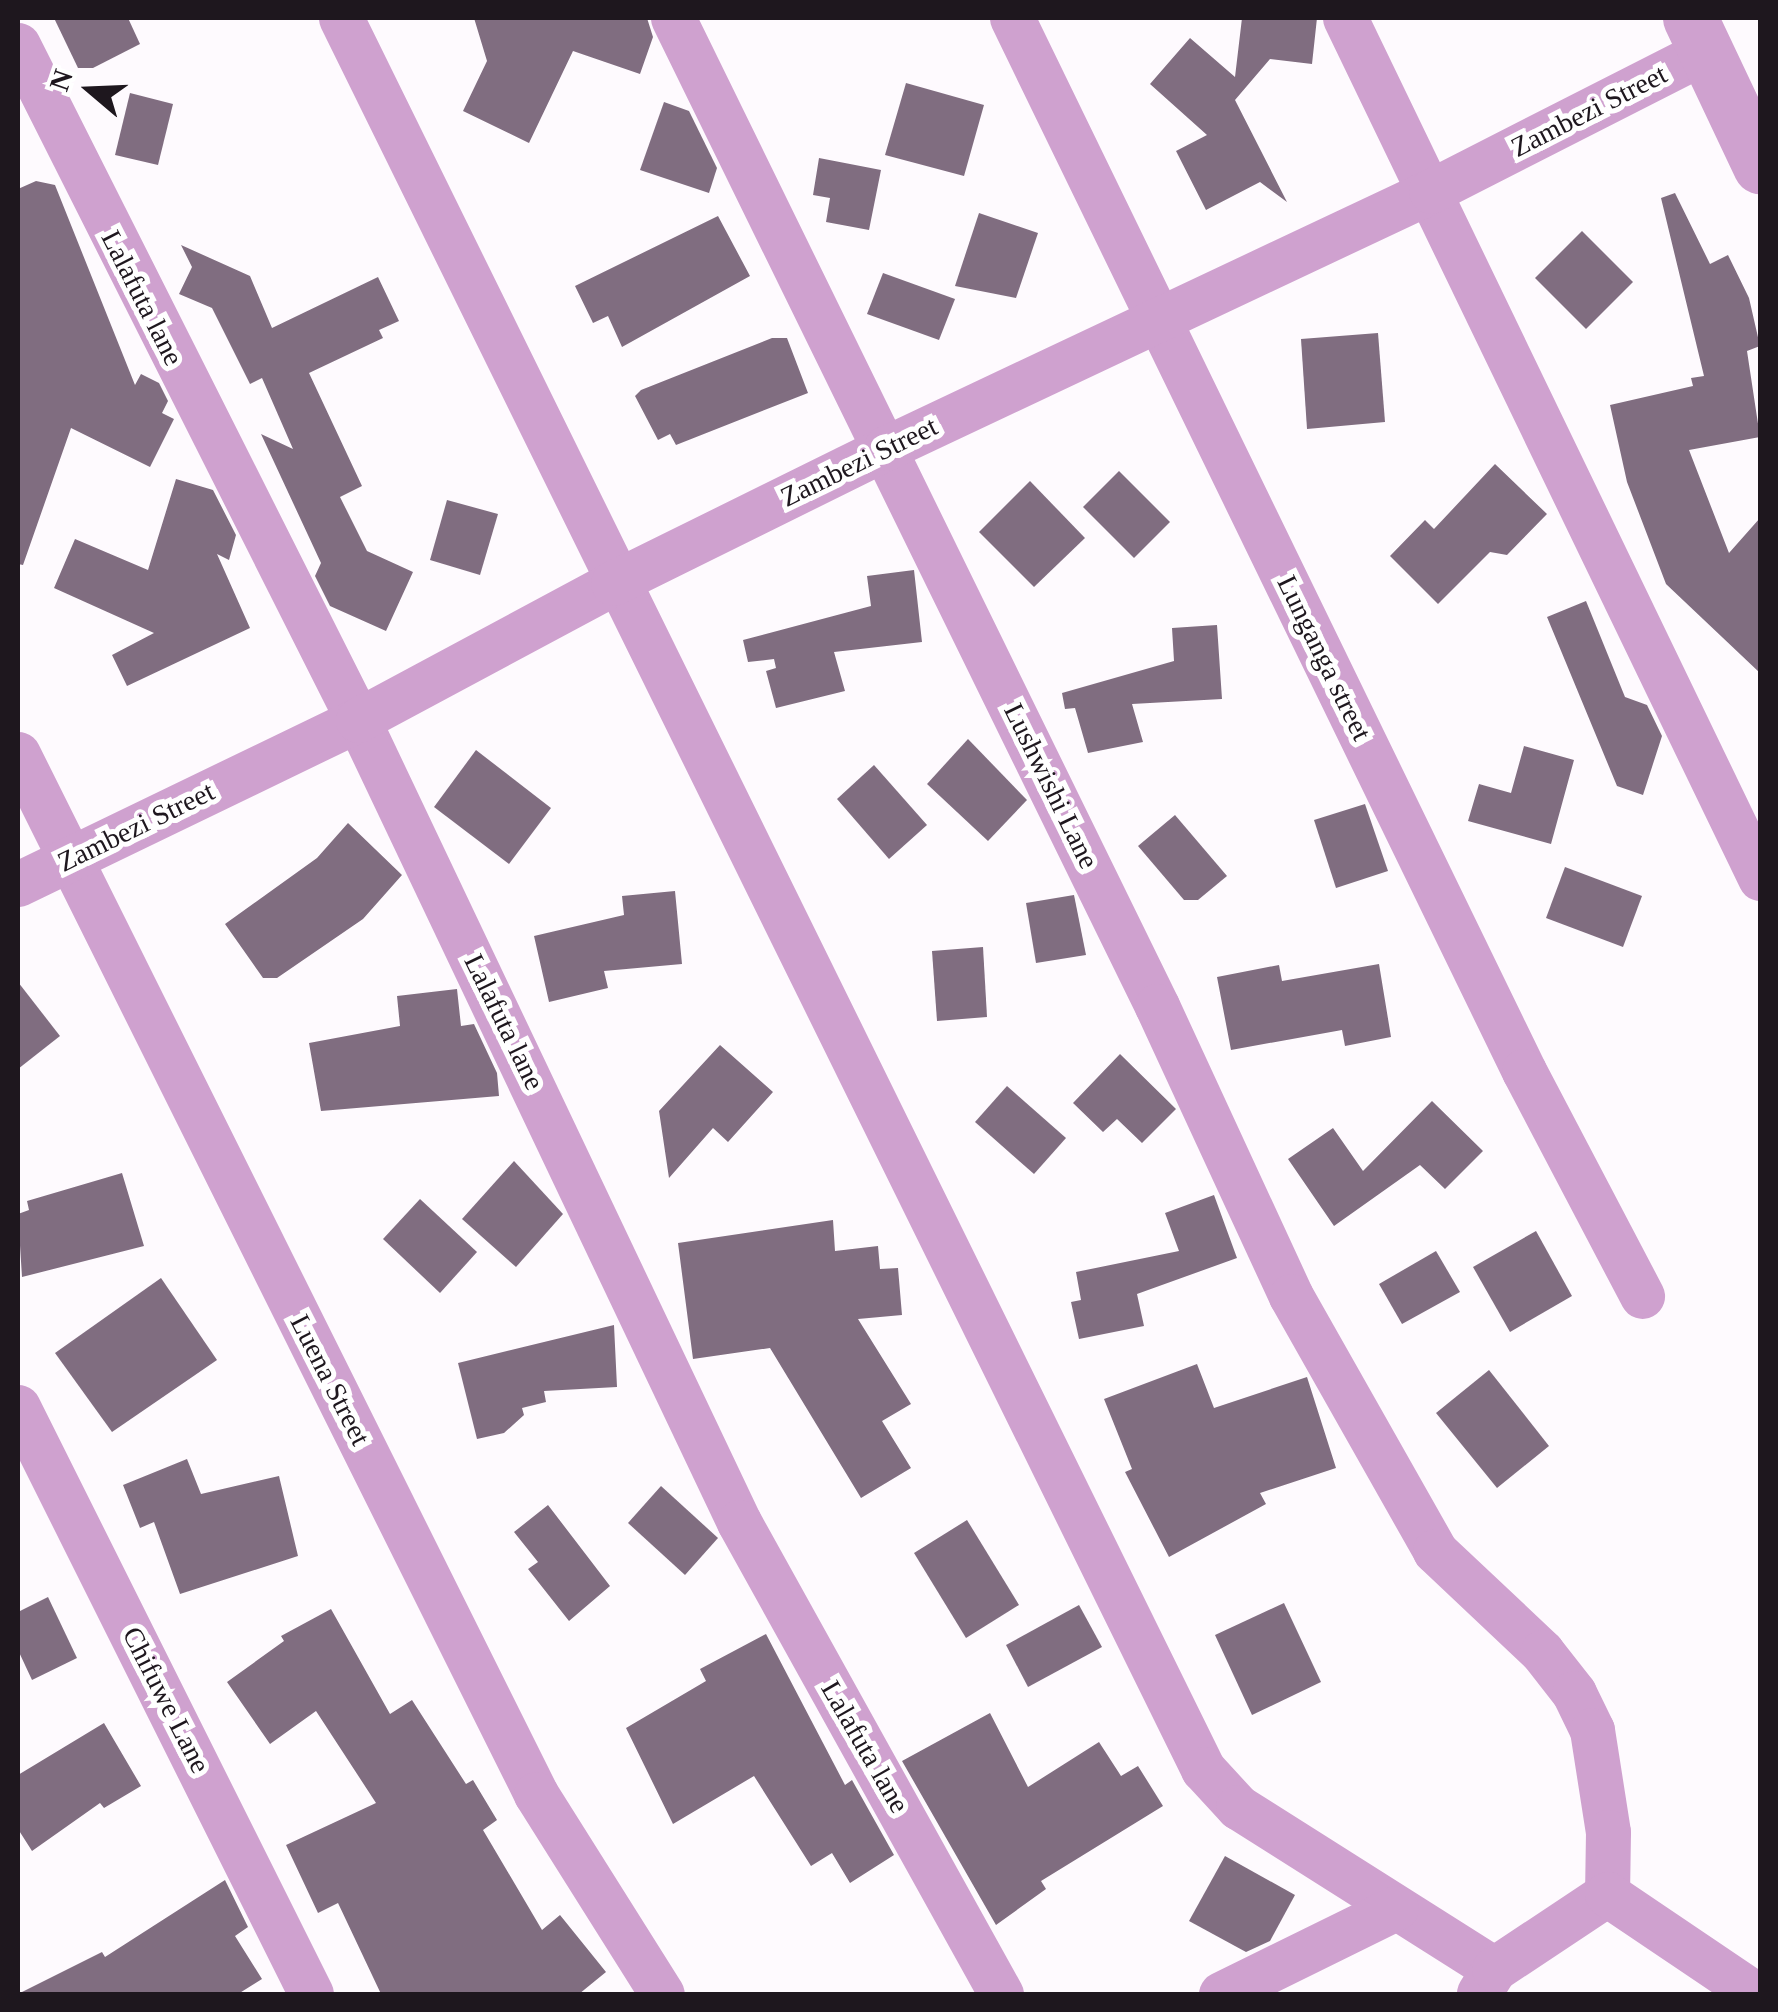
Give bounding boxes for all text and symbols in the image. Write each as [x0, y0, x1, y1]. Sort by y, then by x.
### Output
north arrow [40, 40, 140, 140]
street label: Zambezi Street [1506, 57, 1672, 165]
text: N [43, 65, 79, 95]
street label: Lalafuta lane [94, 225, 190, 371]
street label: Zambezi Street [775, 410, 943, 514]
street label: Lunganga street [1270, 570, 1378, 746]
street label: Lushwishi Lane [997, 698, 1105, 874]
street label: Zambezi Street [52, 775, 220, 879]
street label: Lalafuta lane [457, 949, 551, 1095]
street label: Luena Street [283, 1309, 377, 1451]
street label: Chifuwe Lane [115, 1621, 217, 1779]
street label: Lalafuta lane [814, 1675, 916, 1819]

